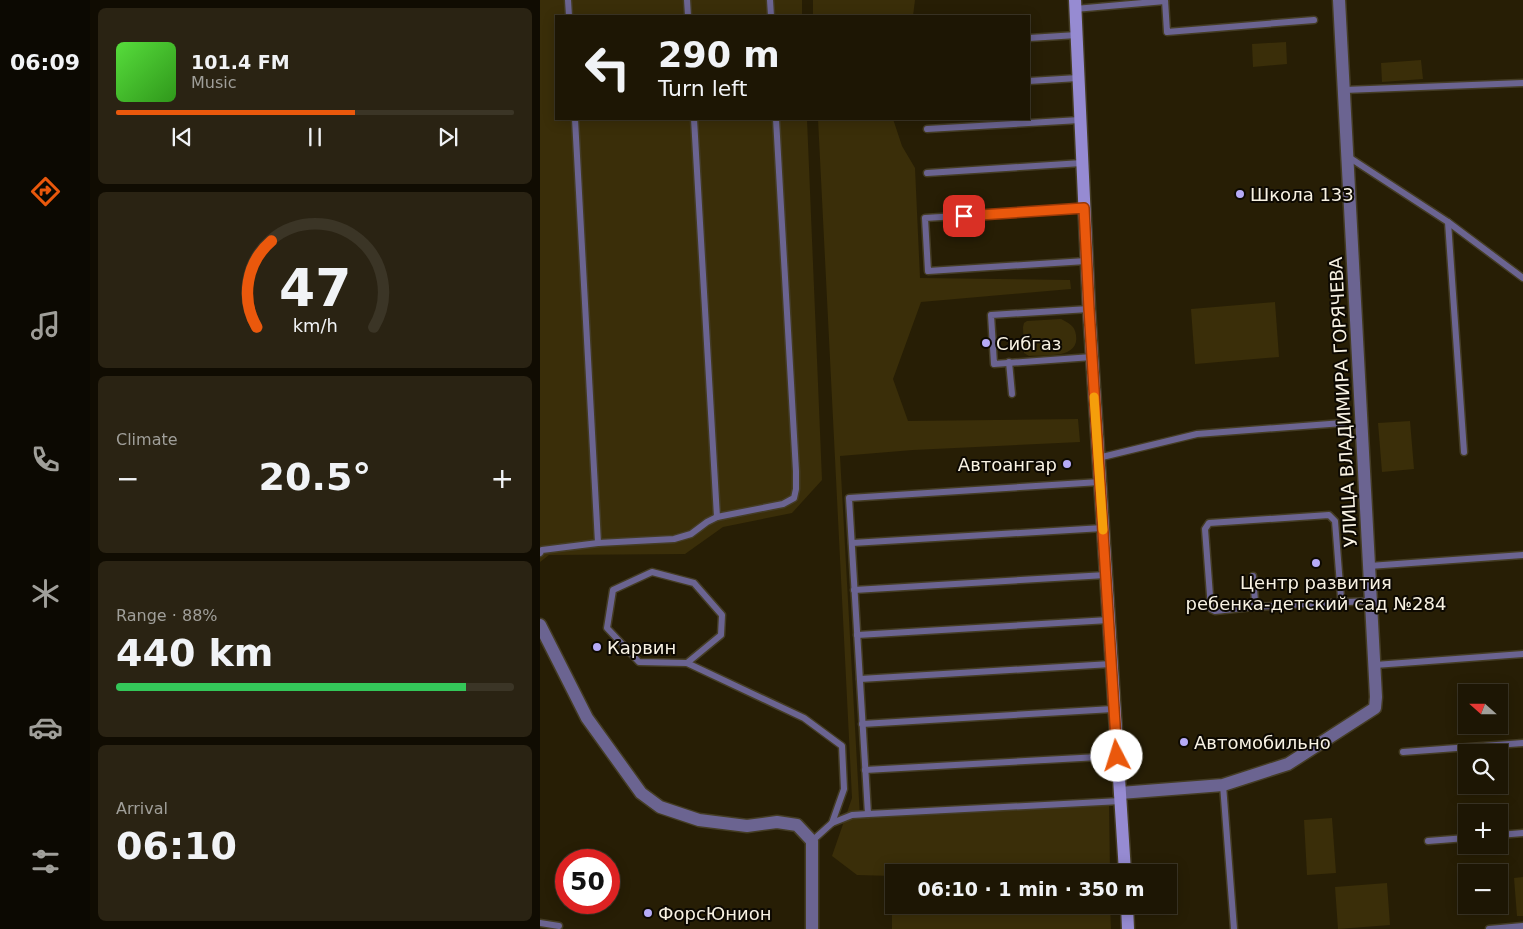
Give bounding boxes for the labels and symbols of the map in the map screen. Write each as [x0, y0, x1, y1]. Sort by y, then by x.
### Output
place label: Школа 133 [1250, 184, 1354, 205]
marker: Школа 133 [1234, 188, 1246, 200]
pin [943, 195, 985, 237]
street label: УЛИЦА ВЛАДИМИРА ГОРЯЧЕВА [1325, 256, 1361, 548]
place label: Сибгаз [996, 333, 1061, 354]
marker: Сибгаз [980, 337, 992, 349]
place label: Автоангар [958, 454, 1057, 475]
marker: Автоангар [1061, 458, 1073, 470]
marker: Центр развития ребенка-детский сад №284 [1310, 557, 1322, 569]
place label: Центр развития ребенка-детский сад №284 [1186, 572, 1446, 614]
place label: Карвин [607, 637, 676, 658]
marker: Карвин [591, 641, 603, 653]
north arrow [1458, 684, 1508, 734]
position arrow [1090, 729, 1142, 781]
place label: Автомобильно [1194, 732, 1331, 753]
marker: Автомобильно [1178, 736, 1190, 748]
speed limit sign: 50 [555, 849, 620, 914]
place label: ФорсЮнион [658, 903, 772, 924]
marker: ФорсЮнион [642, 907, 654, 919]

